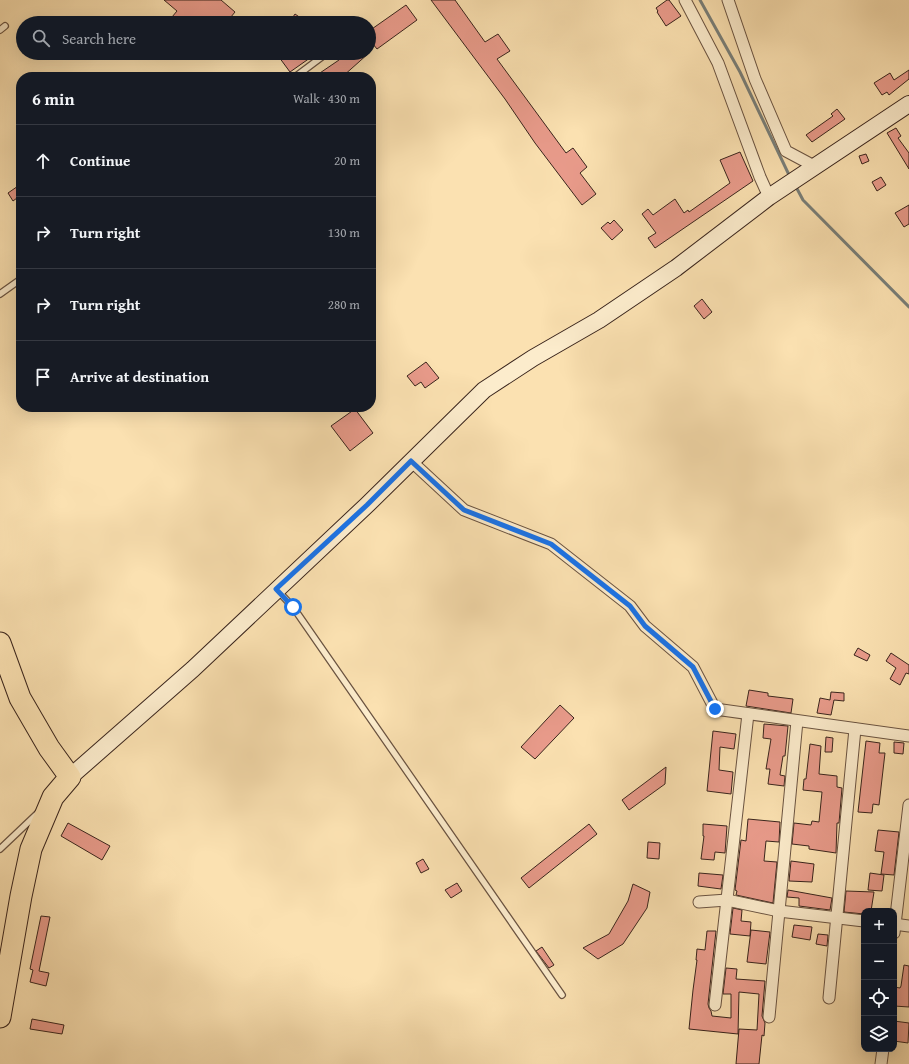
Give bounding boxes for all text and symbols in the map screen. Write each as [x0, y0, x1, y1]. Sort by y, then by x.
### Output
search box [16, 16, 376, 60]
icon: search [30, 27, 52, 49]
text: Search here [62, 28, 136, 49]
text: 6 min [32, 86, 74, 111]
text: Walk · 430 m [293, 89, 360, 108]
icon: ahead [32, 150, 54, 172]
text: Continue [70, 150, 131, 171]
text: 20 m [334, 151, 360, 170]
icon: right [32, 222, 54, 244]
text: Turn right [70, 222, 141, 243]
text: 130 m [328, 223, 360, 242]
icon: right [32, 294, 54, 316]
text: Turn right [70, 294, 141, 315]
text: 280 m [328, 295, 360, 314]
icon: arrive [32, 366, 54, 388]
text: Arrive at destination [70, 366, 209, 387]
route start [284, 598, 302, 616]
route end [706, 700, 724, 718]
map controls [861, 908, 897, 1052]
button: + [861, 908, 897, 944]
button: − [861, 944, 897, 980]
button: locate [861, 980, 897, 1016]
button: layers [861, 1016, 897, 1052]

